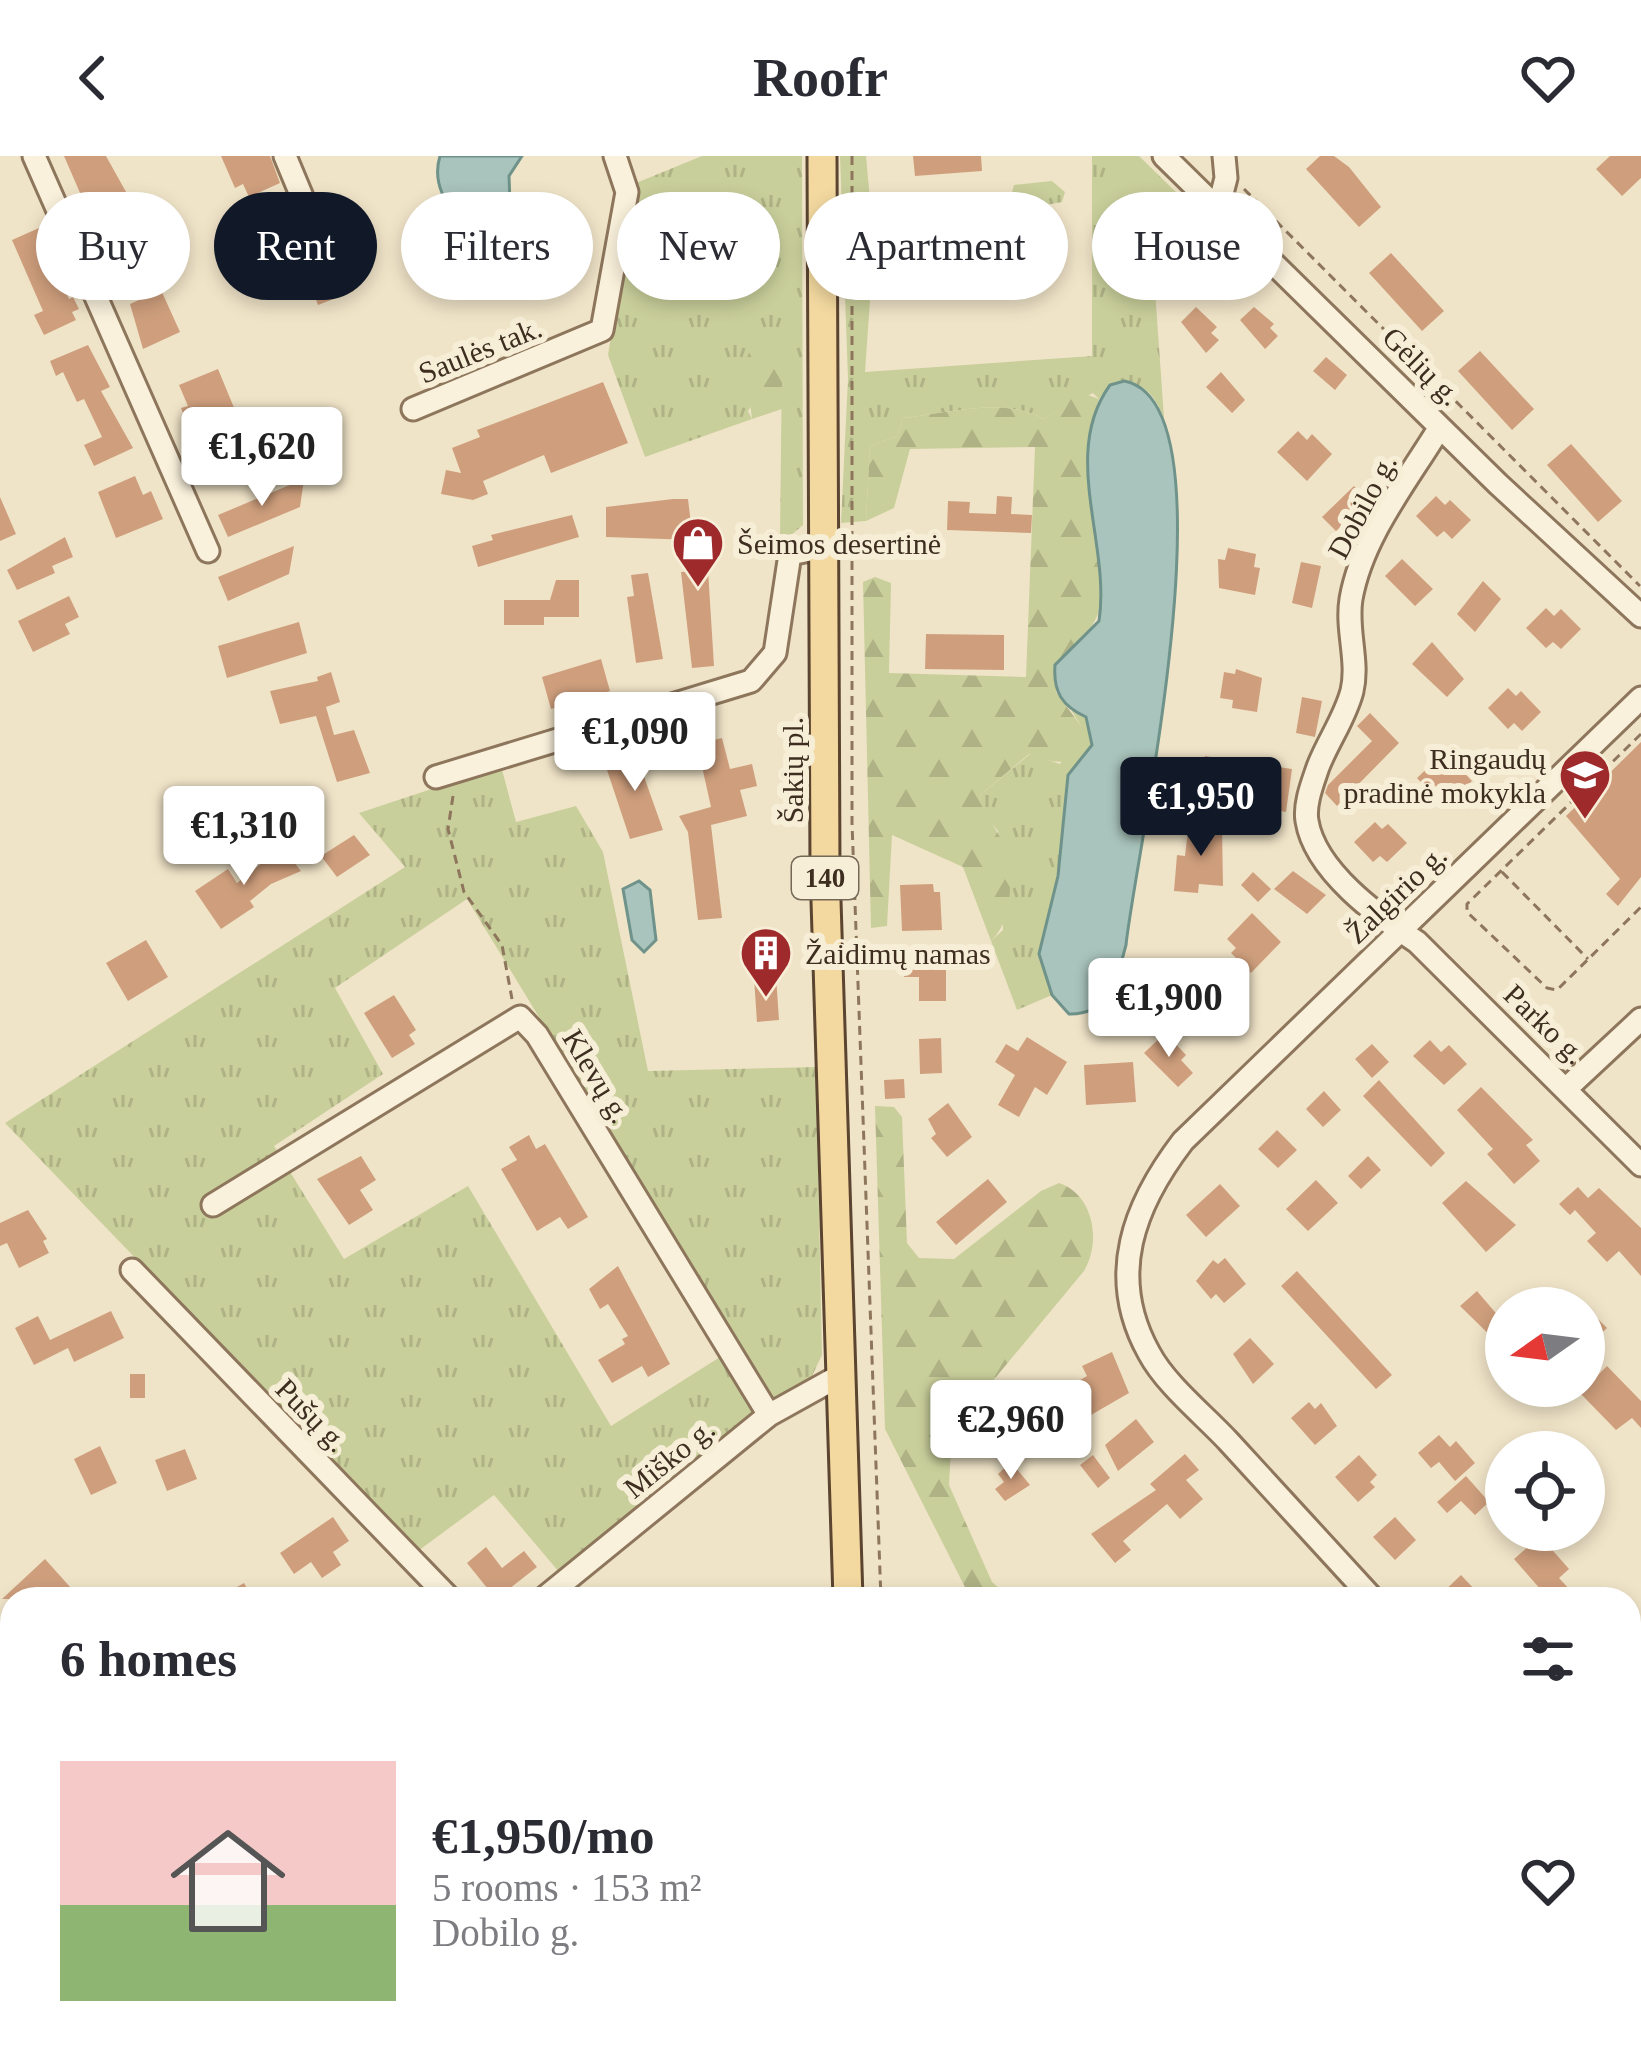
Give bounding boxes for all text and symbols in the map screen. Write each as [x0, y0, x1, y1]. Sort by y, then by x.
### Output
icon: back [60, 45, 126, 111]
icon: heart [1515, 45, 1581, 111]
text: Roofr [753, 48, 888, 108]
chip: Buy [36, 192, 190, 300]
chip: Rent [214, 192, 377, 300]
chip: Filters [401, 192, 593, 300]
chip: New [617, 192, 780, 300]
chip: Apartment [804, 192, 1068, 300]
chip: House [1092, 192, 1283, 300]
street label: Saulės tak. [414, 310, 546, 390]
street label: Gėlių g. [1376, 320, 1468, 412]
pin: €1,620 [164, 407, 360, 509]
text: €1,620 [208, 424, 316, 467]
street label: Dobilo g. [1321, 448, 1403, 564]
shop icon: Šeimos desertinė [670, 515, 726, 589]
place label: Šeimos desertinė [737, 527, 941, 560]
pin: €1,090 [537, 692, 733, 794]
text: €1,090 [581, 709, 689, 752]
street label: Šakių pl. [776, 717, 809, 823]
place label: Ringaudų pradinė mokykla [1344, 742, 1547, 809]
school or university icon: Ringaudų pradinė mokykla [1557, 747, 1613, 821]
pin: €1,950 [1103, 757, 1299, 859]
text: €1,950 [1147, 774, 1255, 817]
pin: €1,310 [146, 786, 342, 888]
text: €1,310 [190, 803, 298, 846]
street label: Žalgirio g. [1339, 838, 1453, 950]
road number: 140 [792, 857, 858, 899]
building icon: Žaidimų namas [738, 925, 794, 999]
place label: Žaidimų namas [805, 937, 991, 970]
pin: €1,900 [1071, 958, 1267, 1060]
text: €1,900 [1115, 975, 1223, 1018]
street label: Parko g. [1498, 977, 1592, 1071]
street label: Klevų g. [556, 1023, 638, 1129]
north arrow [1485, 1287, 1605, 1407]
map controls [1485, 1287, 1605, 1551]
street label: Pušų g. [269, 1372, 355, 1458]
pin: €2,960 [913, 1380, 1109, 1482]
text: €2,960 [957, 1397, 1065, 1440]
street label: Miško g. [617, 1412, 721, 1504]
button: locate [1485, 1431, 1605, 1551]
icon: filters [1515, 1626, 1581, 1692]
text: 6 homes [60, 1631, 237, 1687]
text: €1,950/mo [432, 1808, 654, 1864]
icon: home [156, 1809, 300, 1953]
icon: heart [1515, 1848, 1581, 1914]
text: 5 rooms · 153 m² [432, 1866, 702, 1909]
text: Dobilo g. [432, 1911, 579, 1954]

